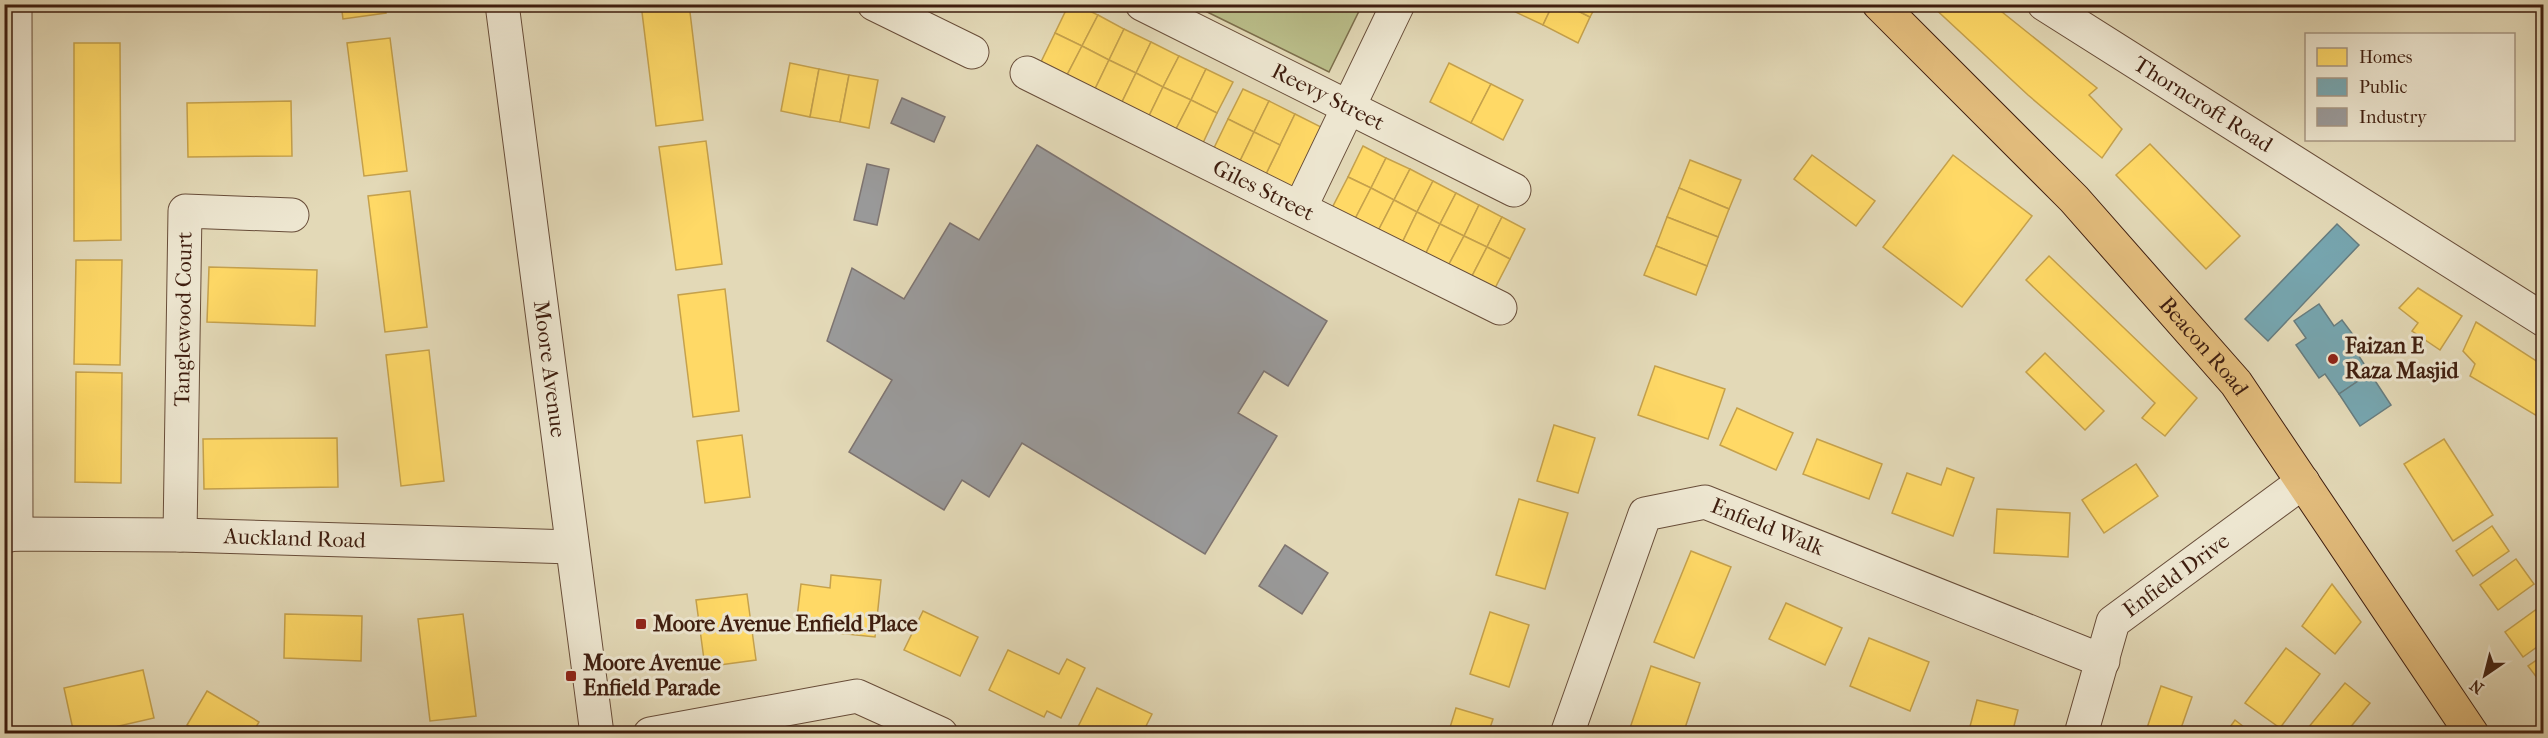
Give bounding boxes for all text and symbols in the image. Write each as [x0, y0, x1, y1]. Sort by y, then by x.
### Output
legend [2305, 33, 2515, 141]
text: Homes [2359, 47, 2413, 68]
street label: Thorncroft Road [2129, 51, 2278, 159]
street label: Reevy Street [1267, 58, 1389, 136]
text: Public [2359, 77, 2407, 98]
text: Industry [2359, 107, 2428, 128]
street label: Giles Street [1208, 154, 1319, 227]
street label: Tanglewood Court [169, 231, 198, 407]
street label: Beacon Road [2153, 292, 2254, 401]
street label: Moore Avenue [528, 299, 571, 439]
place label: Faizan E Raza Masjid [2344, 333, 2460, 384]
marker: Faizan E Raza Masjid [2326, 352, 2340, 366]
street label: Enfield Walk [1707, 493, 1829, 562]
street label: Auckland Road [222, 523, 367, 554]
street label: Enfield Drive [2118, 528, 2235, 623]
place label: Moore Avenue Enfield Place [652, 611, 918, 637]
marker: Moore Avenue Enfield Place [634, 617, 648, 631]
north arrow [2455, 645, 2515, 705]
place label: Moore Avenue Enfield Parade [582, 650, 721, 701]
marker: Moore Avenue Enfield Parade [564, 669, 578, 683]
text: N [2466, 675, 2487, 698]

